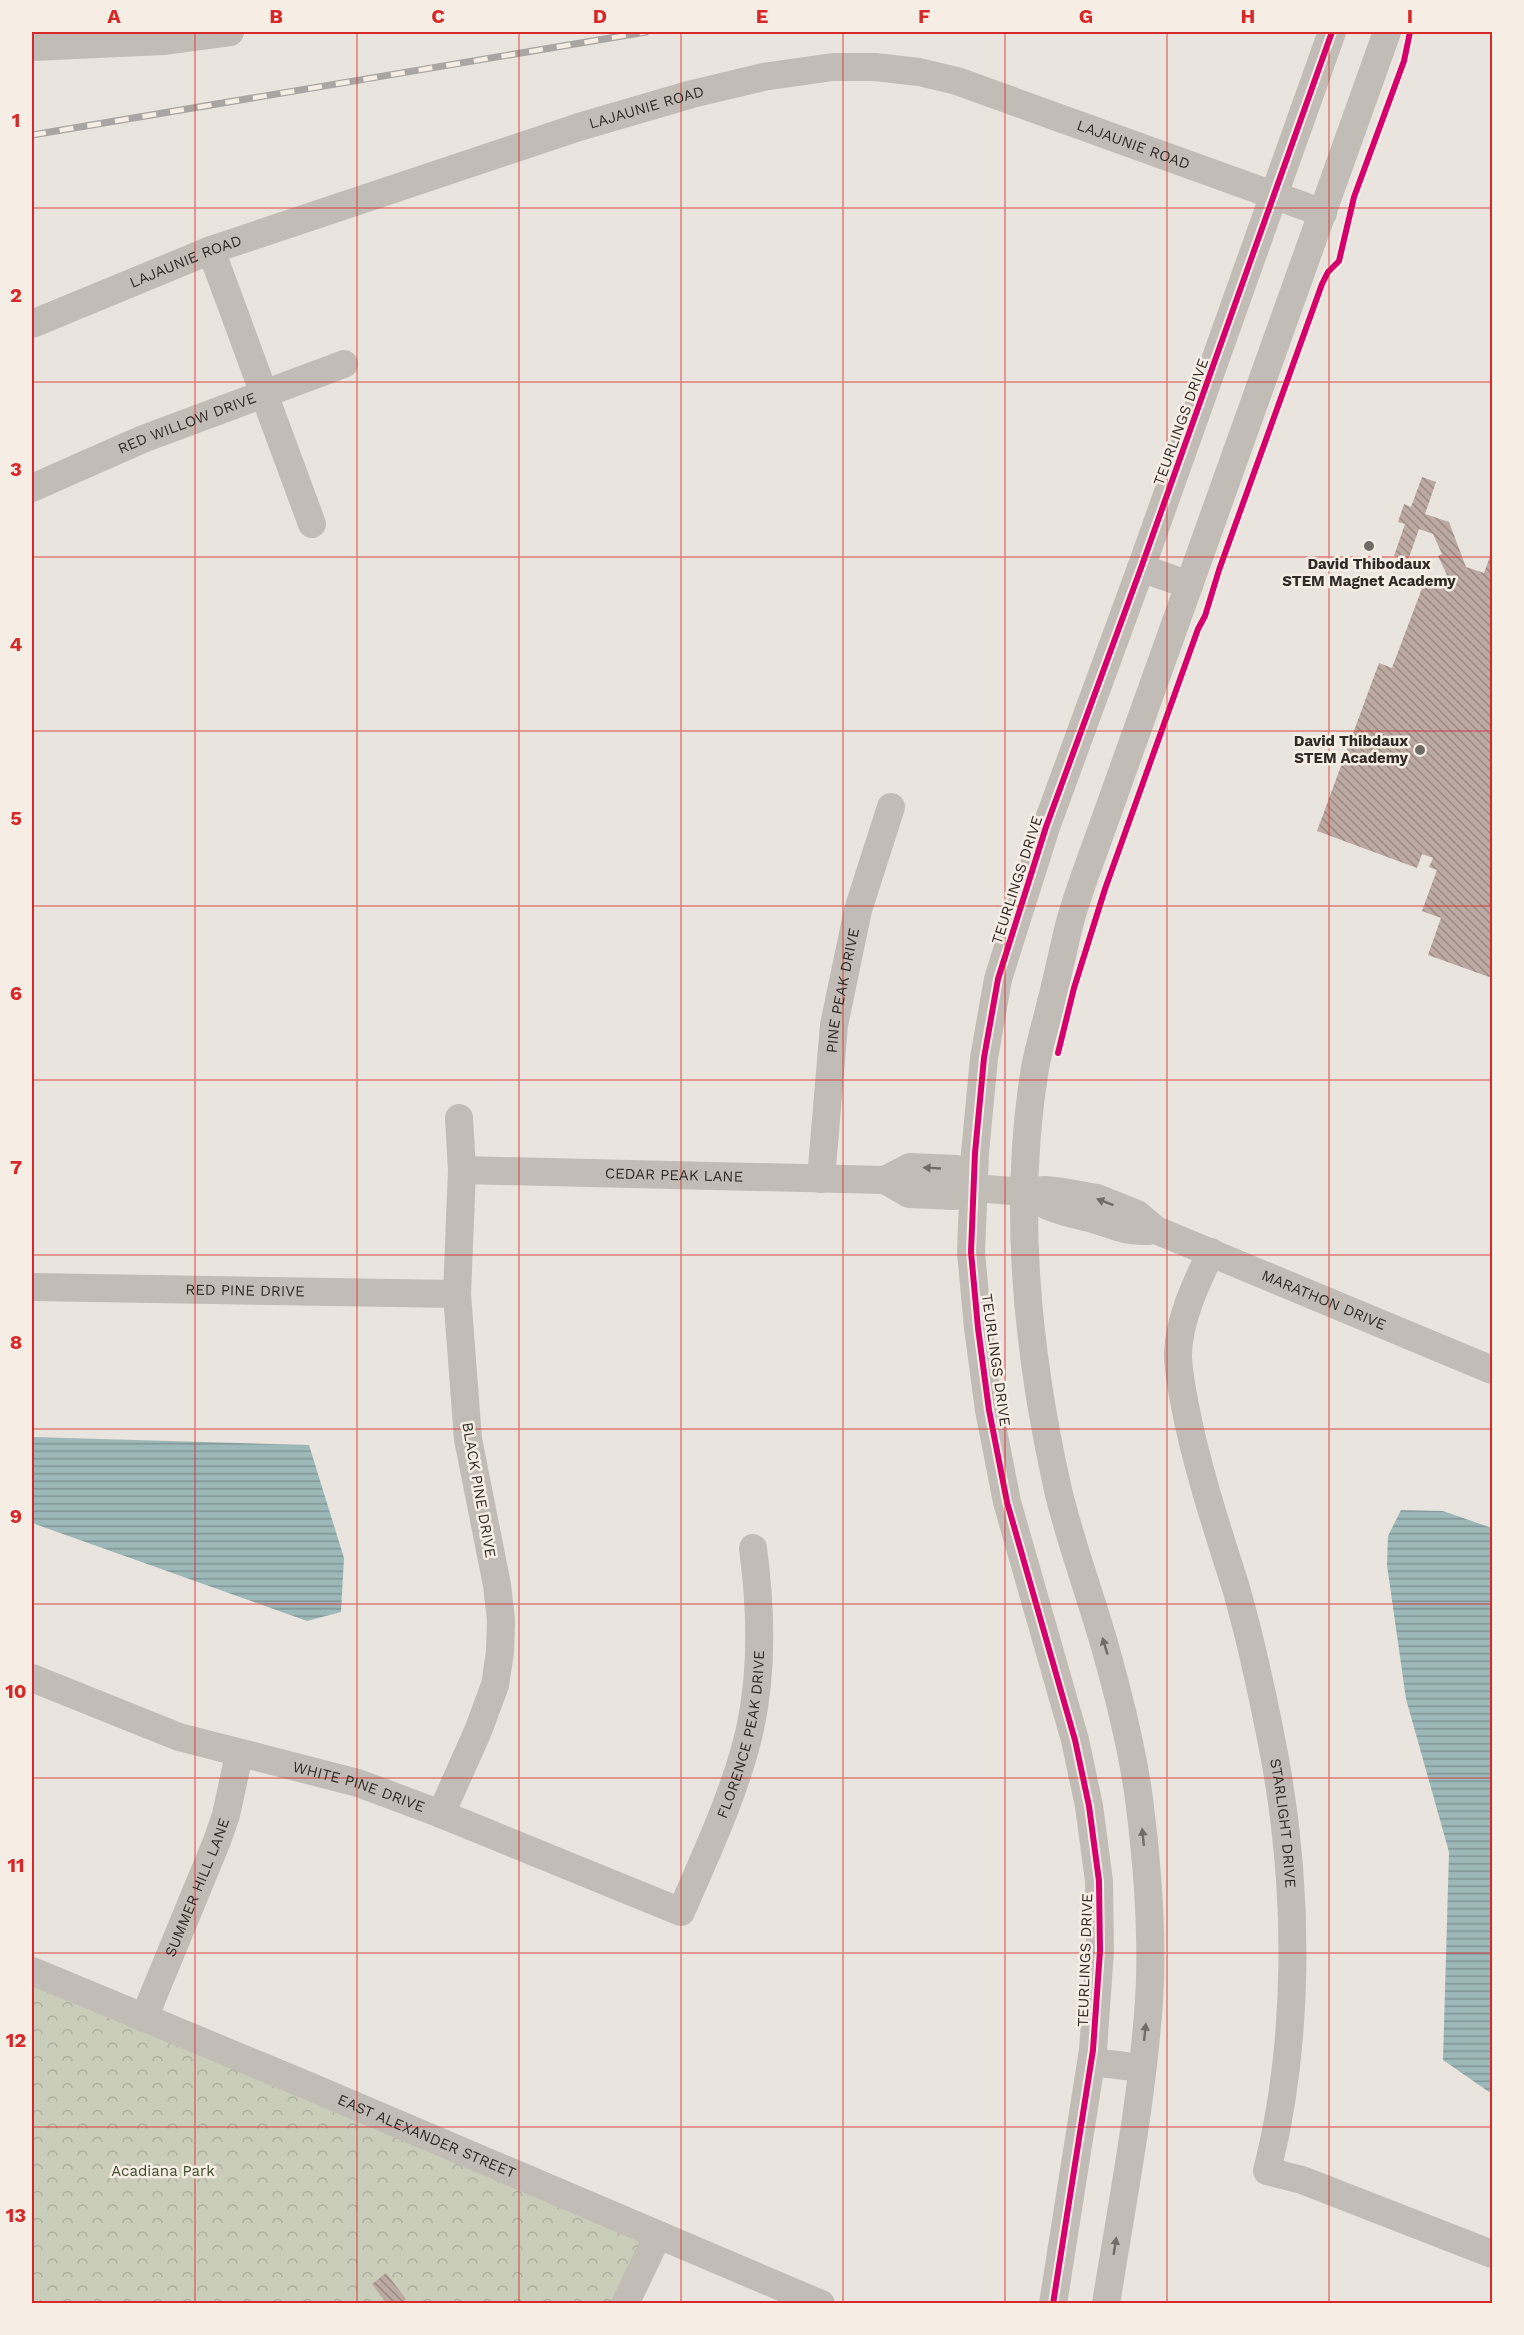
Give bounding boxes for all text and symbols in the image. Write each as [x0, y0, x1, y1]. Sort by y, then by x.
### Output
text: A [107, 4, 121, 28]
text: B [269, 4, 283, 28]
text: C [431, 4, 445, 28]
text: D [593, 4, 607, 28]
text: E [756, 4, 768, 28]
text: F [918, 4, 930, 28]
text: G [1079, 4, 1093, 28]
text: H [1241, 4, 1255, 28]
text: I [1407, 4, 1413, 28]
street label: LAJAUNIE ROAD [587, 82, 706, 133]
text: 1 [12, 108, 20, 132]
street label: LAJAUNIE ROAD [1074, 116, 1192, 173]
street label: LAJAUNIE ROAD [127, 231, 244, 292]
text: 2 [10, 283, 22, 307]
street label: TEURLINGS DRIVE [1150, 356, 1212, 488]
street label: RED WILLOW DRIVE [115, 389, 259, 458]
text: 3 [10, 457, 22, 481]
marker: David Thibodaux STEM Magnet Academy [1362, 539, 1376, 553]
place label: David Thibodaux STEM Magnet Academy [1282, 555, 1456, 590]
text: 4 [10, 632, 23, 656]
place label: David Thibdaux STEM Academy [1294, 732, 1409, 767]
marker: David Thibdaux STEM Academy [1413, 743, 1427, 757]
text: 5 [10, 806, 22, 830]
street label: TEURLINGS DRIVE [988, 814, 1046, 946]
street label: PINE PEAK DRIVE [823, 926, 863, 1054]
text: 6 [10, 981, 22, 1005]
text: 7 [10, 1155, 22, 1179]
street label: CEDAR PEAK LANE [605, 1164, 743, 1186]
one-way arrow [922, 1164, 941, 1173]
one-way arrow [1096, 1197, 1114, 1207]
street label: MARATHON DRIVE [1259, 1266, 1389, 1334]
street label: RED PINE DRIVE [185, 1281, 305, 1300]
street label: TEURLINGS DRIVE [978, 1293, 1014, 1427]
text: 8 [10, 1330, 22, 1354]
street label: BLACK PINE DRIVE [458, 1421, 500, 1559]
text: 9 [10, 1504, 22, 1528]
one-way arrow [1100, 1637, 1109, 1655]
street label: FLORENCE PEAK DRIVE [713, 1650, 768, 1821]
text: 10 [5, 1679, 27, 1703]
street label: STARLIGHT DRIVE [1266, 1757, 1299, 1889]
street label: WHITE PINE DRIVE [291, 1758, 427, 1816]
street label: SUMMER HILL LANE [161, 1816, 233, 1960]
one-way arrow [1138, 1828, 1148, 1847]
text: 11 [7, 1853, 25, 1877]
street label: TEURLINGS DRIVE [1074, 1893, 1096, 2027]
one-way arrow [1140, 2022, 1150, 2041]
text: 12 [6, 2028, 26, 2052]
street label: EAST ALEXANDER STREET [335, 2090, 519, 2182]
park label: Acadiana Park [111, 2162, 215, 2180]
text: 13 [6, 2203, 26, 2227]
one-way arrow [1111, 2236, 1120, 2255]

